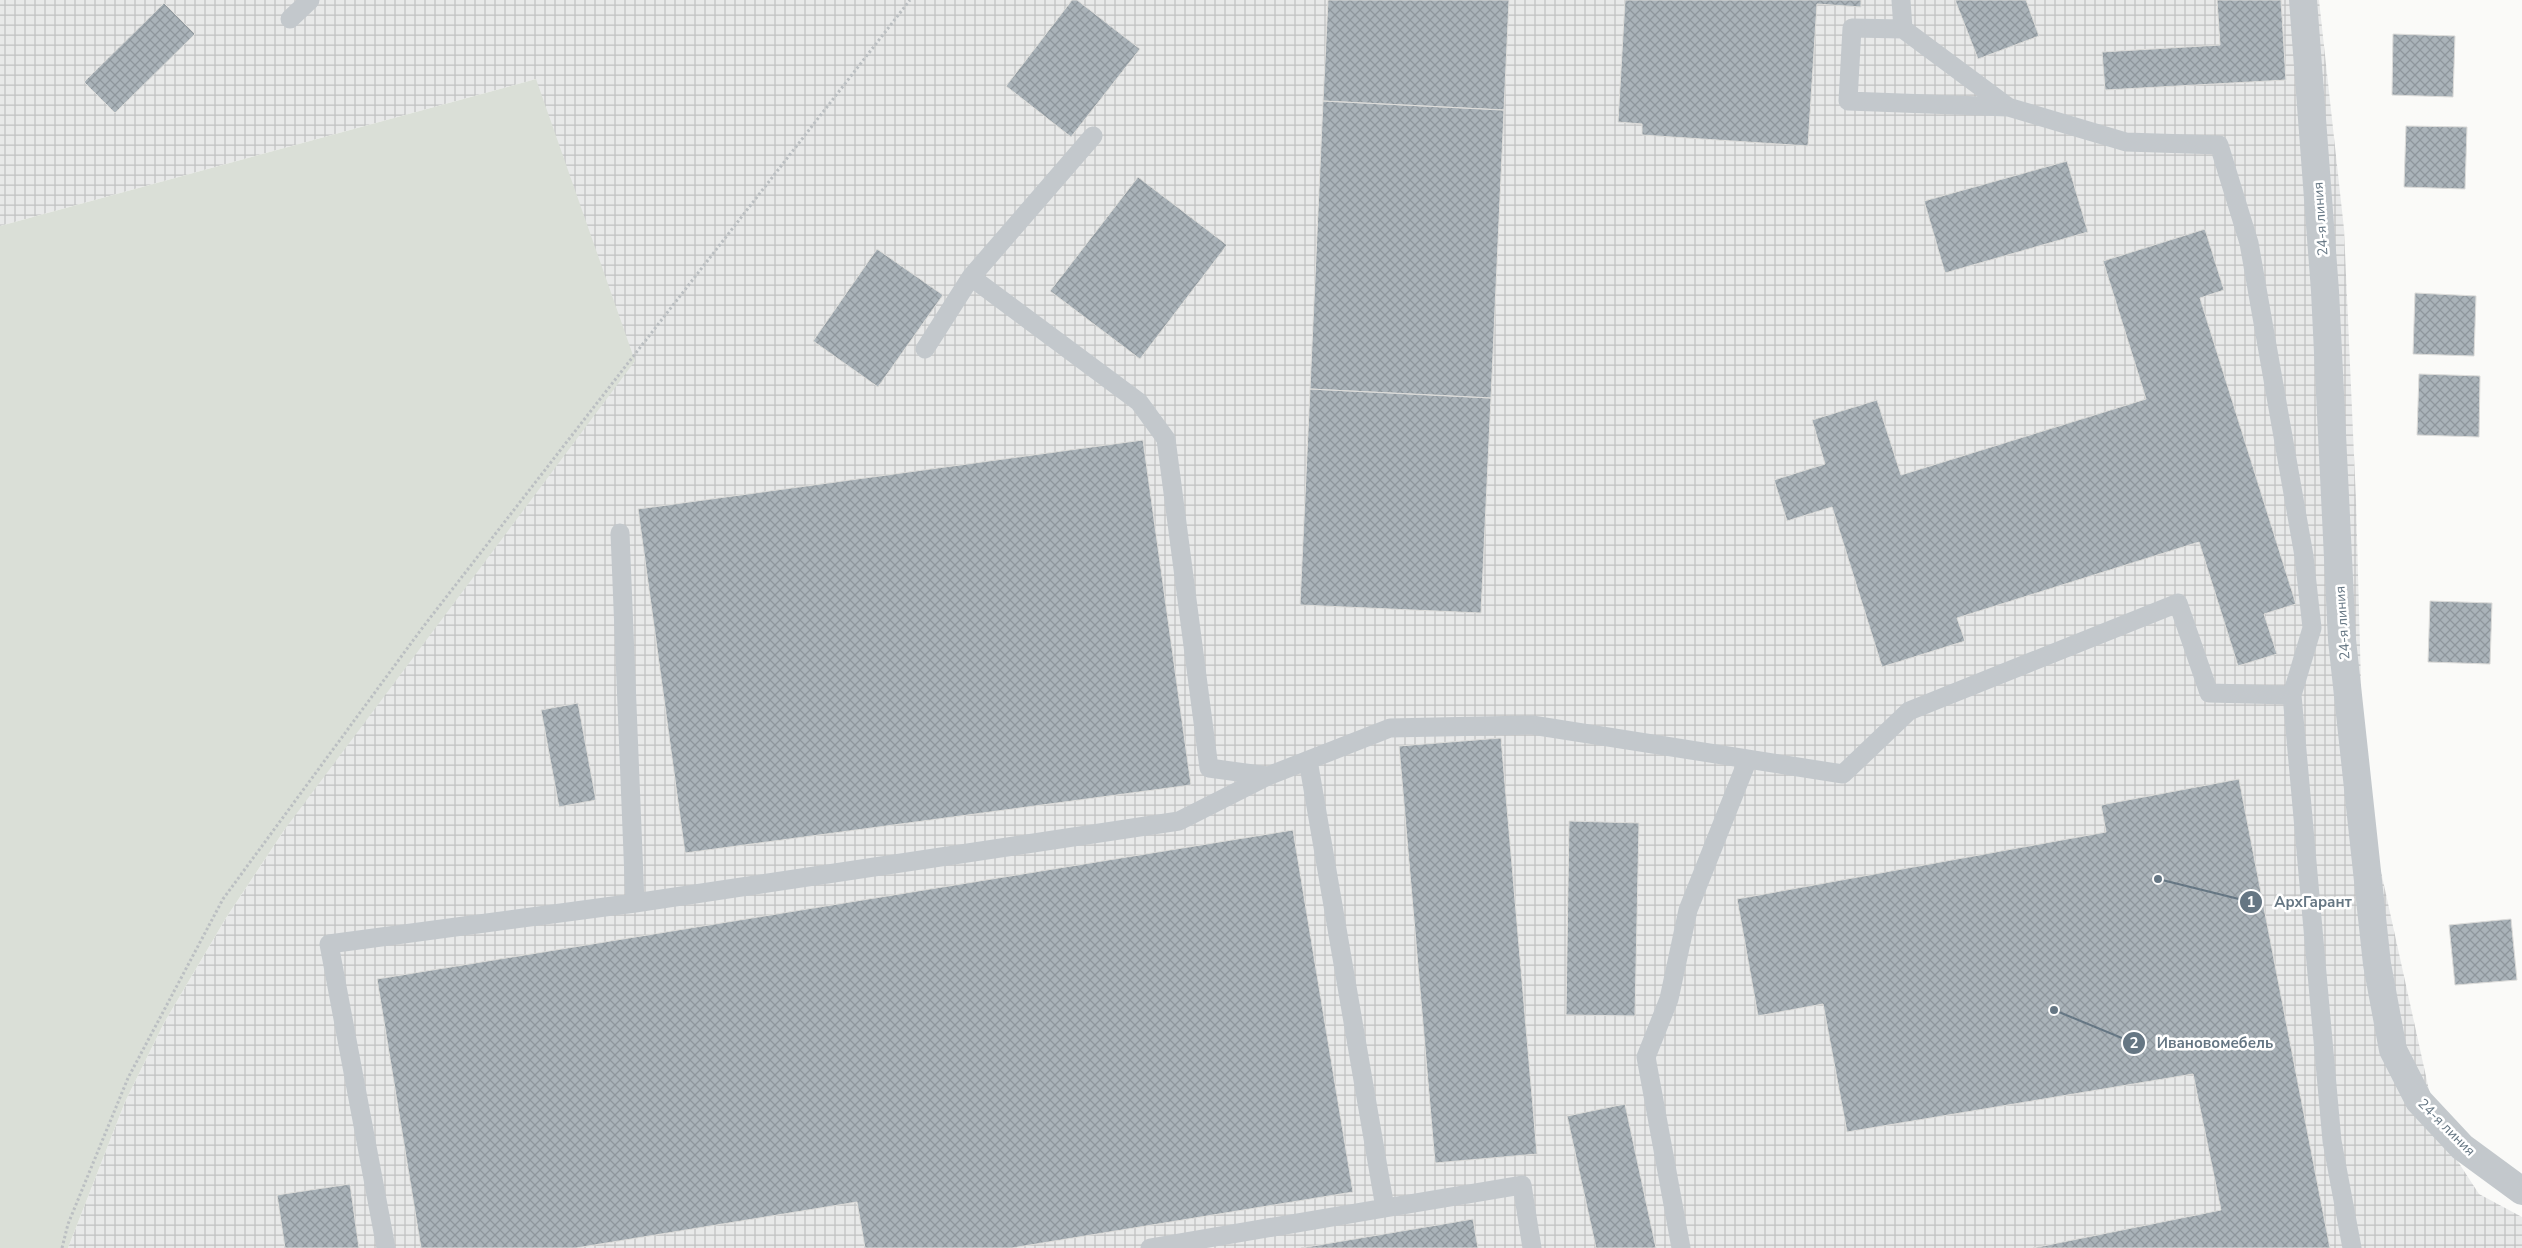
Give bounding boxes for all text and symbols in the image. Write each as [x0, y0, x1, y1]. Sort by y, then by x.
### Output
street label: 24-я линия [2308, 181, 2333, 257]
street label: 24-я линия [2330, 585, 2355, 661]
callout: АрхГарант [2239, 887, 2361, 917]
text: 1 [2246, 892, 2256, 912]
text: АрхГарант [2274, 892, 2352, 912]
callout: Ивановомебель [2122, 1028, 2284, 1058]
text: 2 [2129, 1033, 2139, 1053]
text: Ивановомебель [2157, 1033, 2273, 1053]
street label: 24-я линия [2414, 1094, 2480, 1160]

